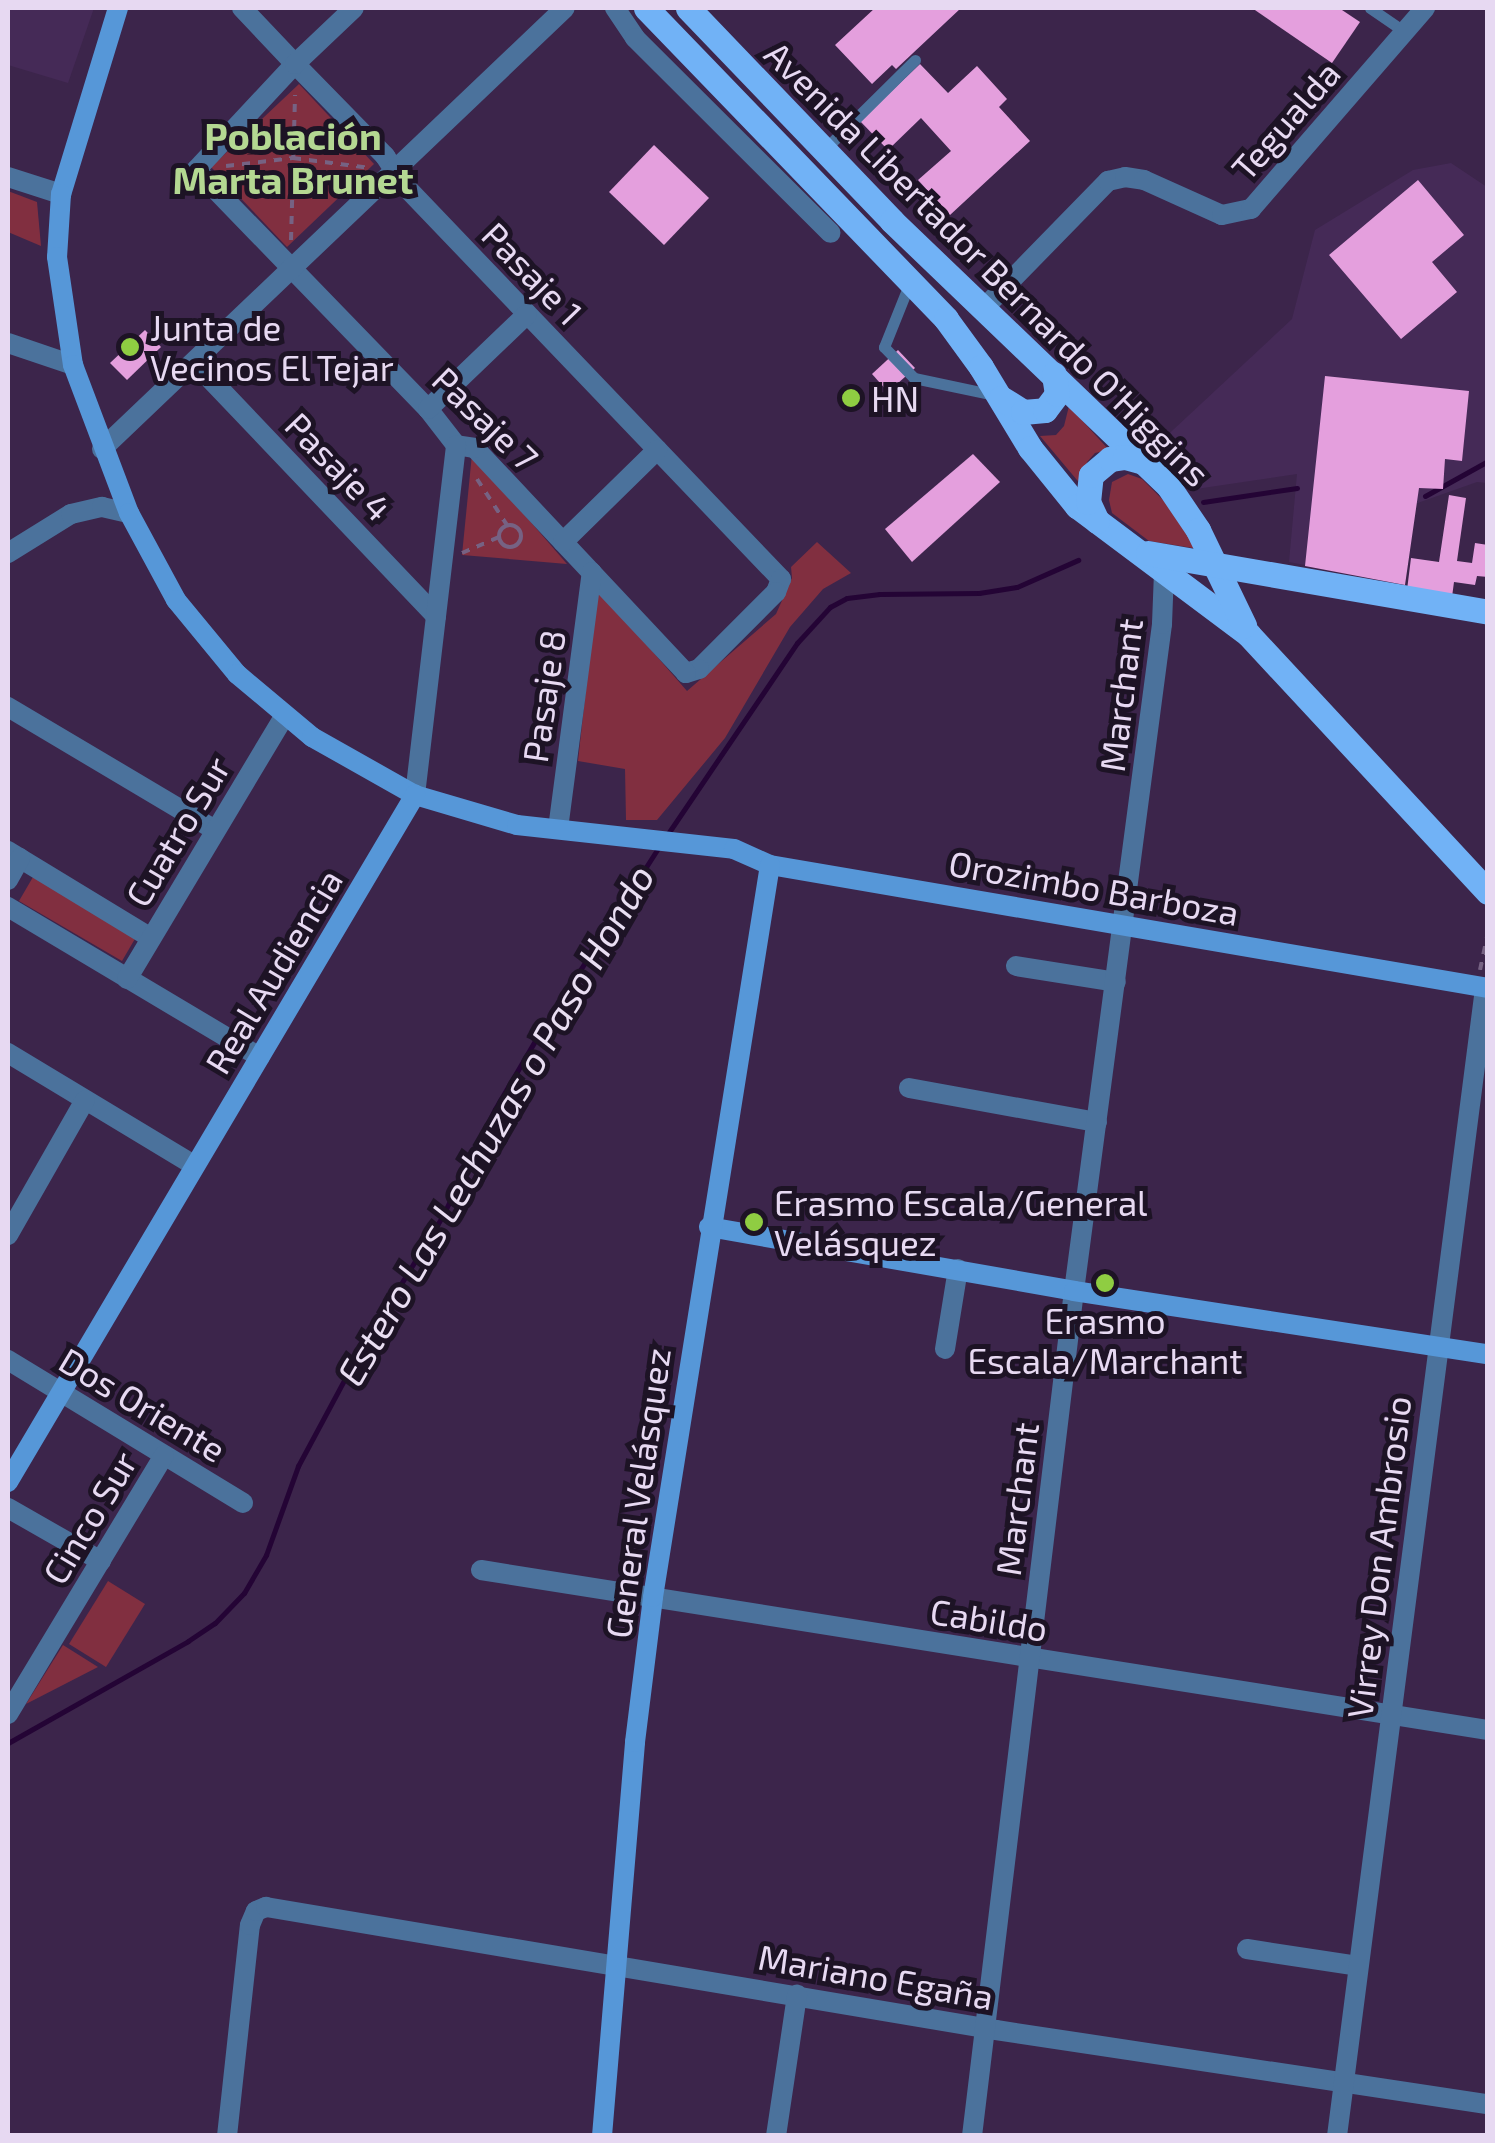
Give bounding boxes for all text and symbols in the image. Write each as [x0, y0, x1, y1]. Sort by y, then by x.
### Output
street label: Avenida Libertador Bernardo O'Higgins [757, 32, 1219, 494]
street label: Tegualda [1222, 52, 1348, 188]
district label: Población Marta Brunet [172, 113, 414, 202]
street label: Pasaje 1 [474, 213, 592, 333]
place label: Junta de Vecinos El Tejar [150, 306, 395, 388]
marker: Junta de Vecinos El Tejar [119, 336, 141, 358]
street label: Pasaje 7 [425, 358, 547, 478]
place label: HN [871, 377, 919, 419]
marker: HN [840, 387, 862, 409]
street label: Pasaje 4 [277, 403, 401, 529]
street label: Marchant [1090, 616, 1150, 774]
street label: Pasaje 8 [513, 627, 573, 765]
street label: Cuatro Sur [116, 748, 238, 914]
street label: Orozimbo Barboza [946, 841, 1242, 933]
water label: Estero Las Lechuzas o Paso Hondo [327, 857, 663, 1393]
street label: Real Audiencia [195, 861, 351, 1081]
place label: Erasmo Escala/General Velásquez [774, 1181, 1147, 1263]
marker: Erasmo Escala/General Velásquez [743, 1211, 765, 1233]
marker: Erasmo Escala/Marchant [1094, 1272, 1116, 1294]
place label: Erasmo Escala/Marchant [967, 1299, 1243, 1381]
street label: Dos Oriente [52, 1338, 234, 1470]
street label: General Velásquez [596, 1344, 678, 1642]
street label: Virrey Don Ambrosio [1337, 1393, 1419, 1721]
street label: Marchant [986, 1420, 1046, 1578]
street label: Cinco Sur [33, 1443, 145, 1591]
street label: Cabildo [927, 1589, 1051, 1649]
street label: Mariano Egaña [755, 1935, 997, 2017]

